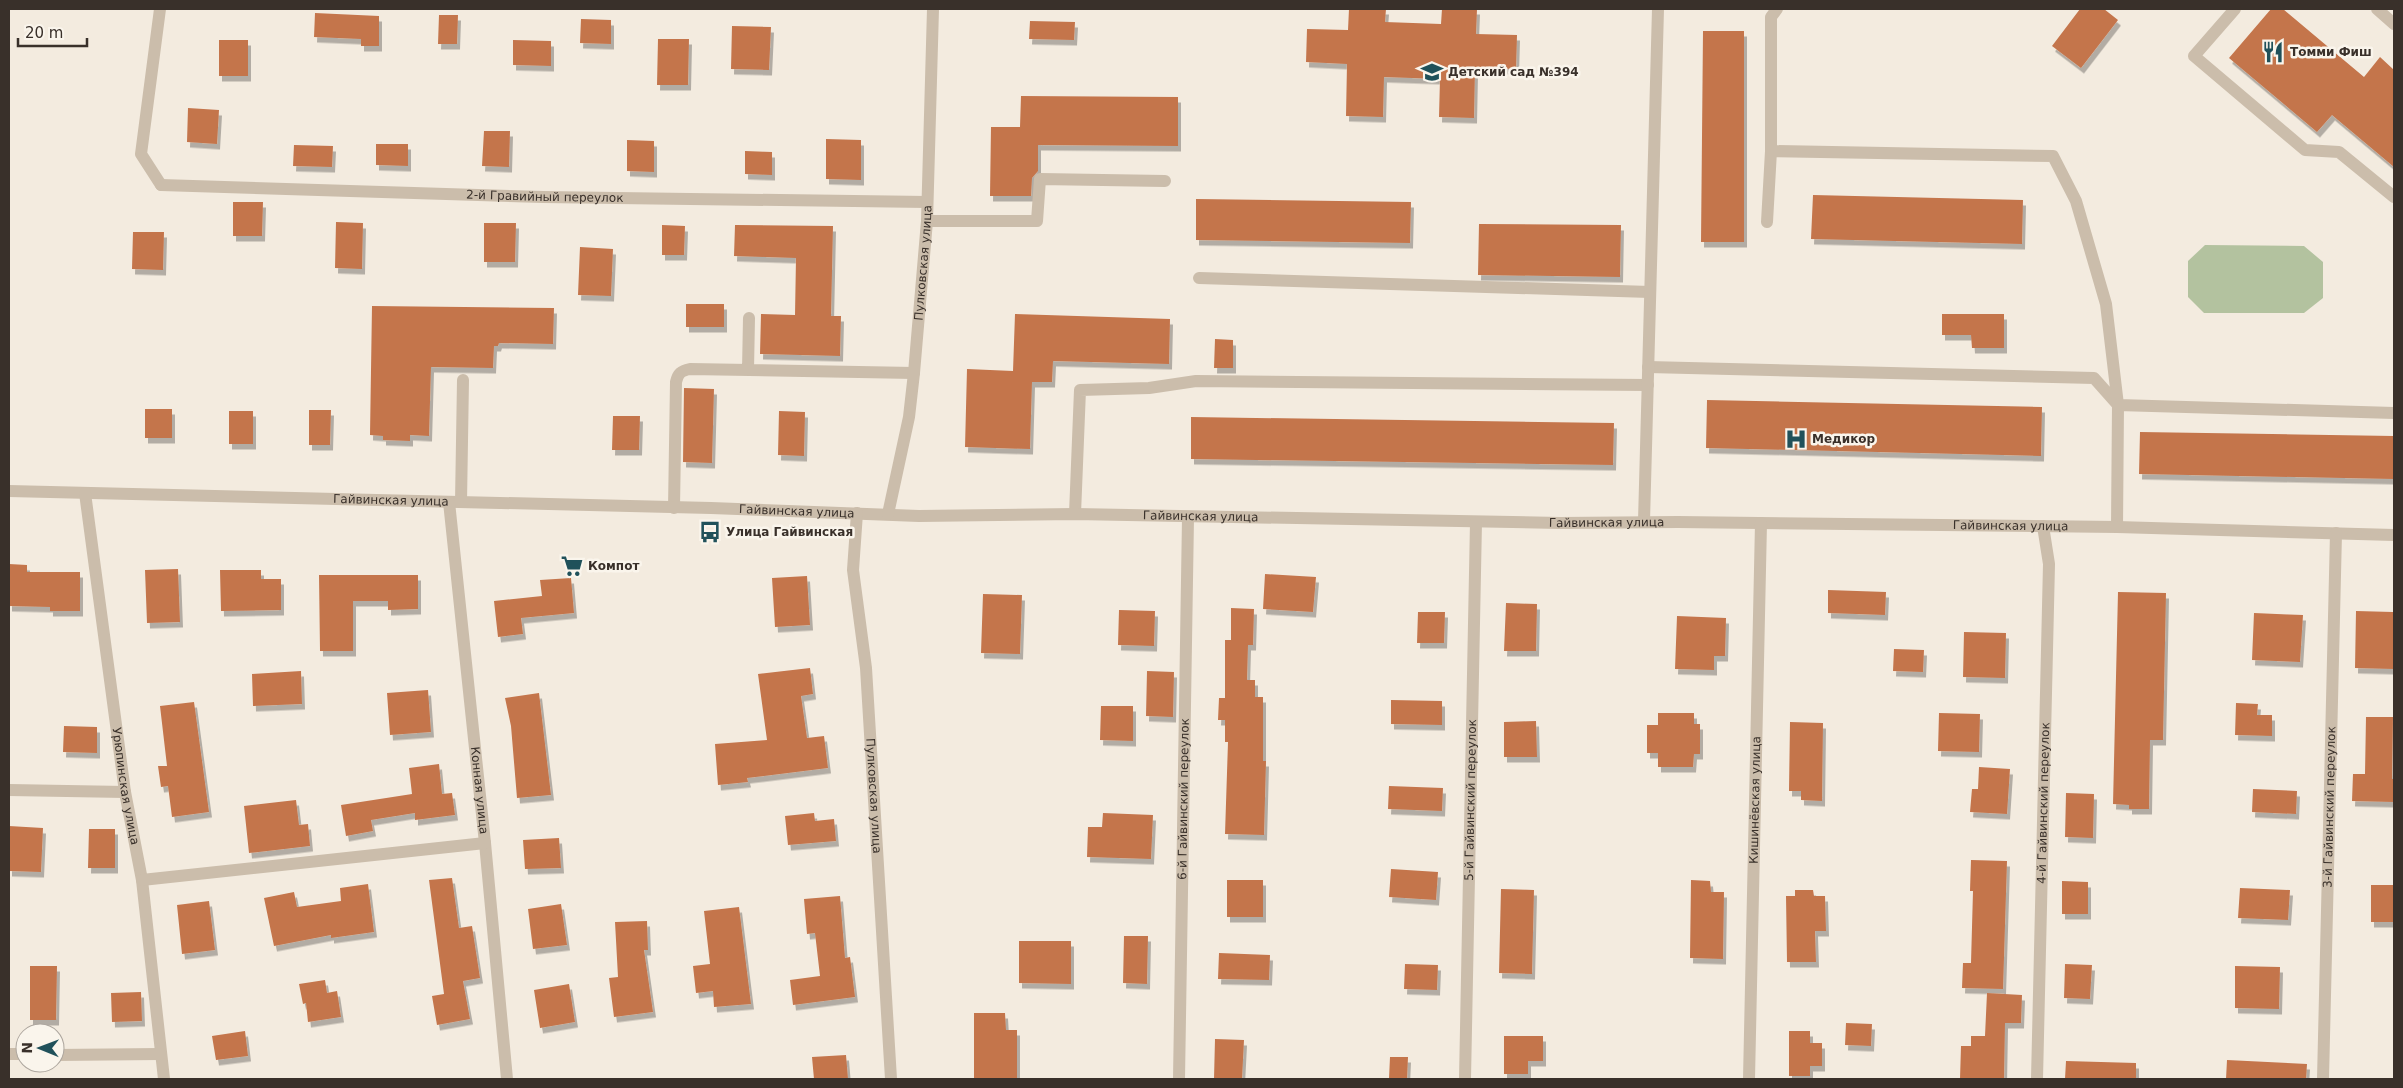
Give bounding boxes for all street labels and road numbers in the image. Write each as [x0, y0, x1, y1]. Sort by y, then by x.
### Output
street label: 2-й Гравийный переулок [466, 188, 624, 205]
street label: Пулковская улица [912, 205, 934, 321]
street label: Гайвинская улица [333, 492, 449, 509]
street label: Гайвинская улица [739, 502, 855, 521]
street label: Гайвинская улица [1143, 508, 1259, 524]
street label: Гайвинская улица [1549, 515, 1664, 530]
street label: Гайвинская улица [1953, 518, 2068, 533]
street label: 6-й Гайвинский переулок [1175, 718, 1192, 880]
street label: 5-й Гайвинский переулок [1462, 719, 1479, 881]
street label: 4-й Гайвинский переулок [2035, 722, 2052, 884]
street label: Урюпинская улица [109, 726, 142, 846]
street label: 3-й Гайвинский переулок [2321, 726, 2338, 888]
street label: Кишинёвская улица [1747, 736, 1763, 864]
street label: Пулковская улица [863, 738, 884, 854]
street label: Конная улица [468, 746, 491, 835]

